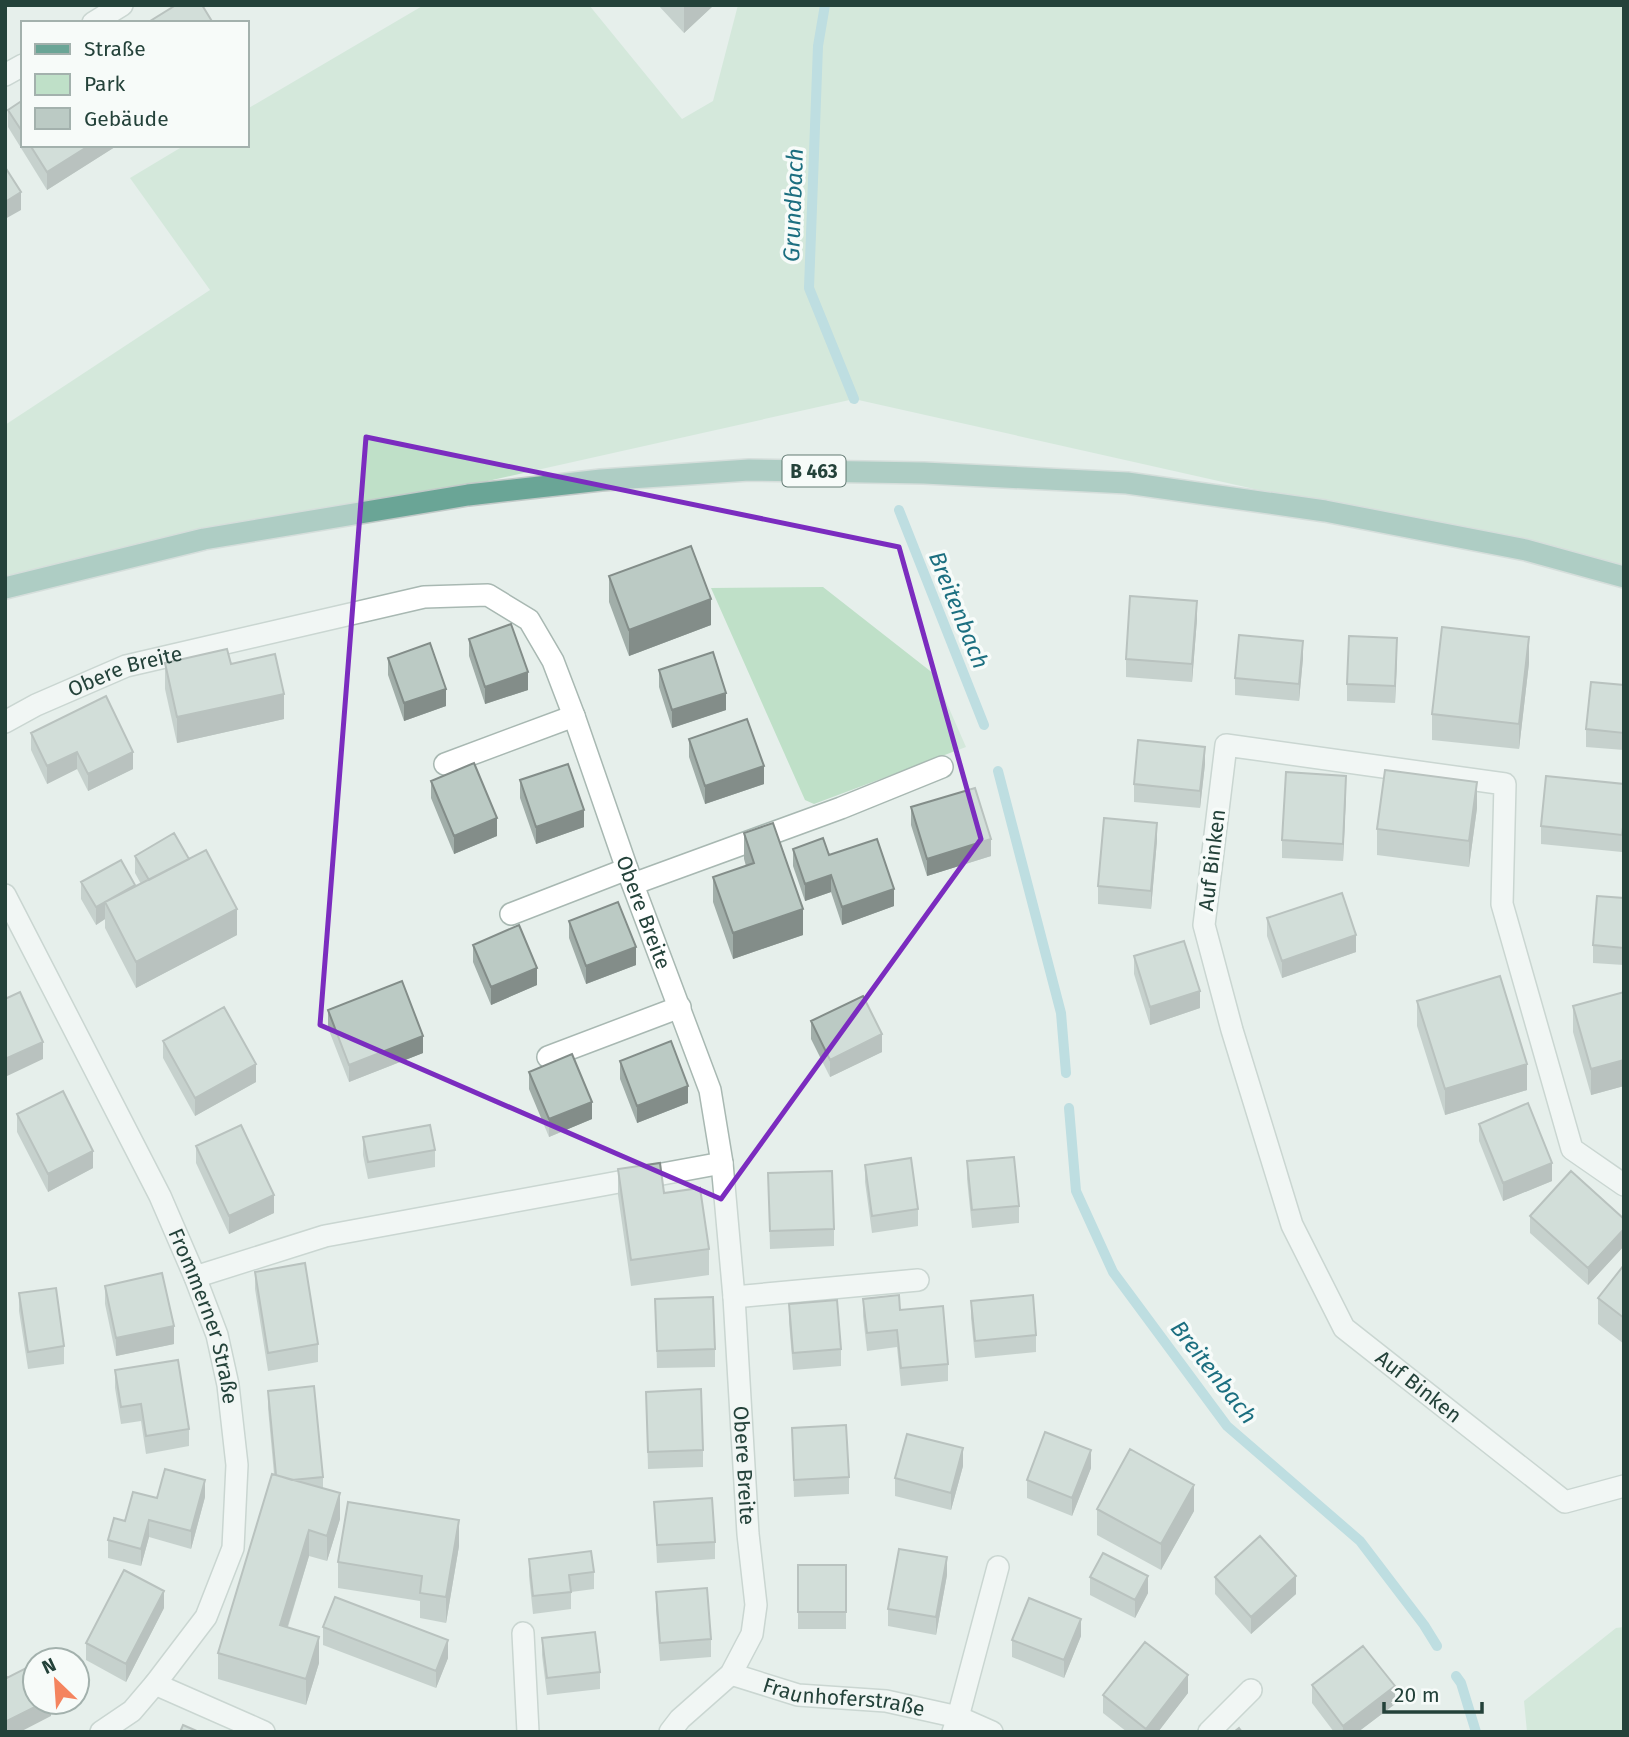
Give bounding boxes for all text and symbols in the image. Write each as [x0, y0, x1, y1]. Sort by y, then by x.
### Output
legend [21, 21, 248, 147]
text: Straße [84, 36, 146, 62]
text: Park [84, 71, 126, 97]
text: Gebäude [84, 106, 169, 132]
water label: Grundbach [777, 148, 809, 262]
road number: B 463 [782, 456, 846, 486]
water label: Breitenbach [923, 547, 995, 673]
street label: Obere Breite [64, 640, 185, 703]
street label: Auf Binken [1193, 808, 1231, 912]
street label: Obere Breite [610, 852, 676, 973]
street label: Frommerner Straße [162, 1224, 243, 1405]
water label: Breitenbach [1165, 1315, 1263, 1429]
street label: Auf Binken [1370, 1345, 1467, 1428]
street label: Obere Breite [727, 1405, 760, 1526]
north arrow [21, 1646, 91, 1716]
text: N [38, 1653, 60, 1679]
scale bar [1384, 1670, 1482, 1714]
street label: Fraunhoferstraße [760, 1672, 927, 1722]
text: 20 m [1394, 1682, 1440, 1708]

